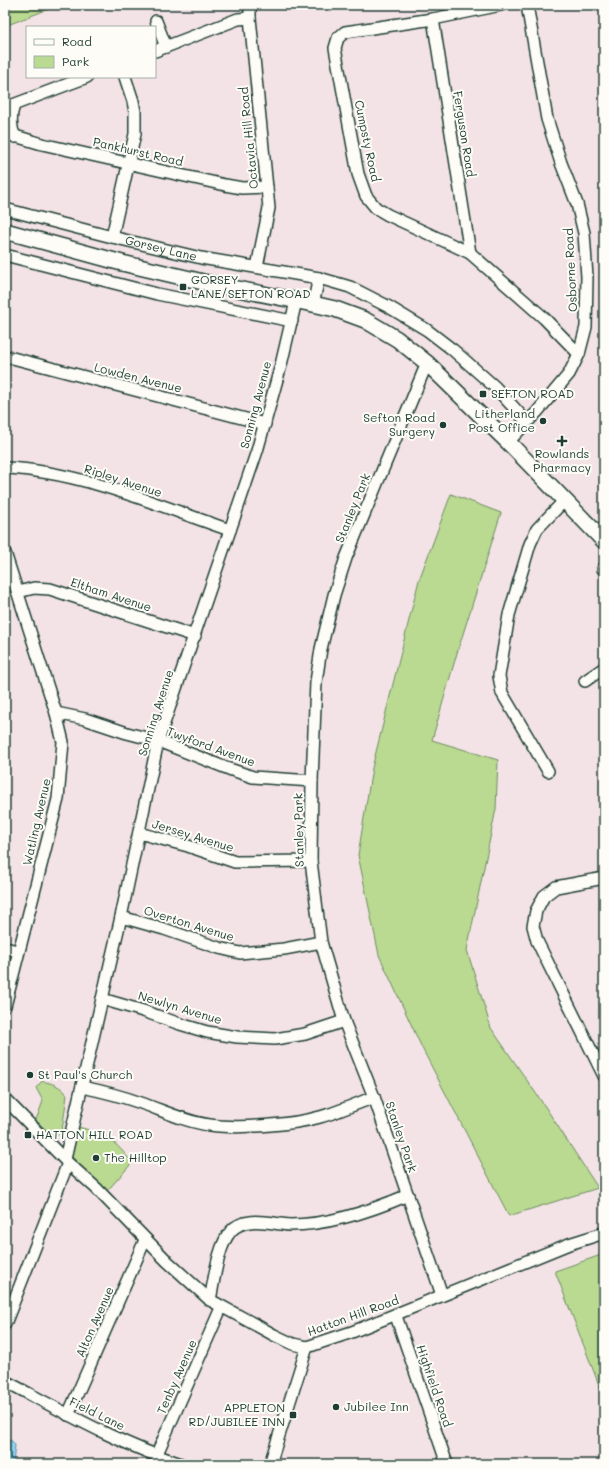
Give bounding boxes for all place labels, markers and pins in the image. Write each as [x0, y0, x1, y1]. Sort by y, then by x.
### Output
place label: GORSEY LANE/SEFTON ROAD [191, 271, 311, 301]
marker: GORSEY LANE/SEFTON ROAD [178, 282, 188, 292]
place label: SEFTON ROAD [491, 385, 574, 401]
marker: SEFTON ROAD [478, 389, 488, 399]
place label: Litherland Post Office [469, 405, 535, 435]
place label: Sefton Road Surgery [363, 409, 435, 439]
marker: Litherland Post Office [538, 416, 548, 426]
marker: Sefton Road Surgery [438, 420, 448, 430]
marker: Rowlands Pharmacy [557, 436, 567, 446]
place label: Rowlands Pharmacy [533, 445, 591, 475]
place label: St Paul's Church [38, 1066, 133, 1082]
marker: St Paul's Church [25, 1070, 35, 1080]
place label: HATTON HILL ROAD [36, 1126, 152, 1142]
marker: HATTON HILL ROAD [23, 1130, 33, 1140]
place label: The Hilltop [104, 1149, 167, 1165]
marker: The Hilltop [91, 1153, 101, 1163]
place label: Jubilee Inn [344, 1398, 409, 1414]
place label: APPLETON RD/JUBILEE INN [189, 1399, 285, 1429]
marker: Jubilee Inn [331, 1402, 341, 1412]
marker: APPLETON RD/JUBILEE INN [288, 1410, 298, 1420]

